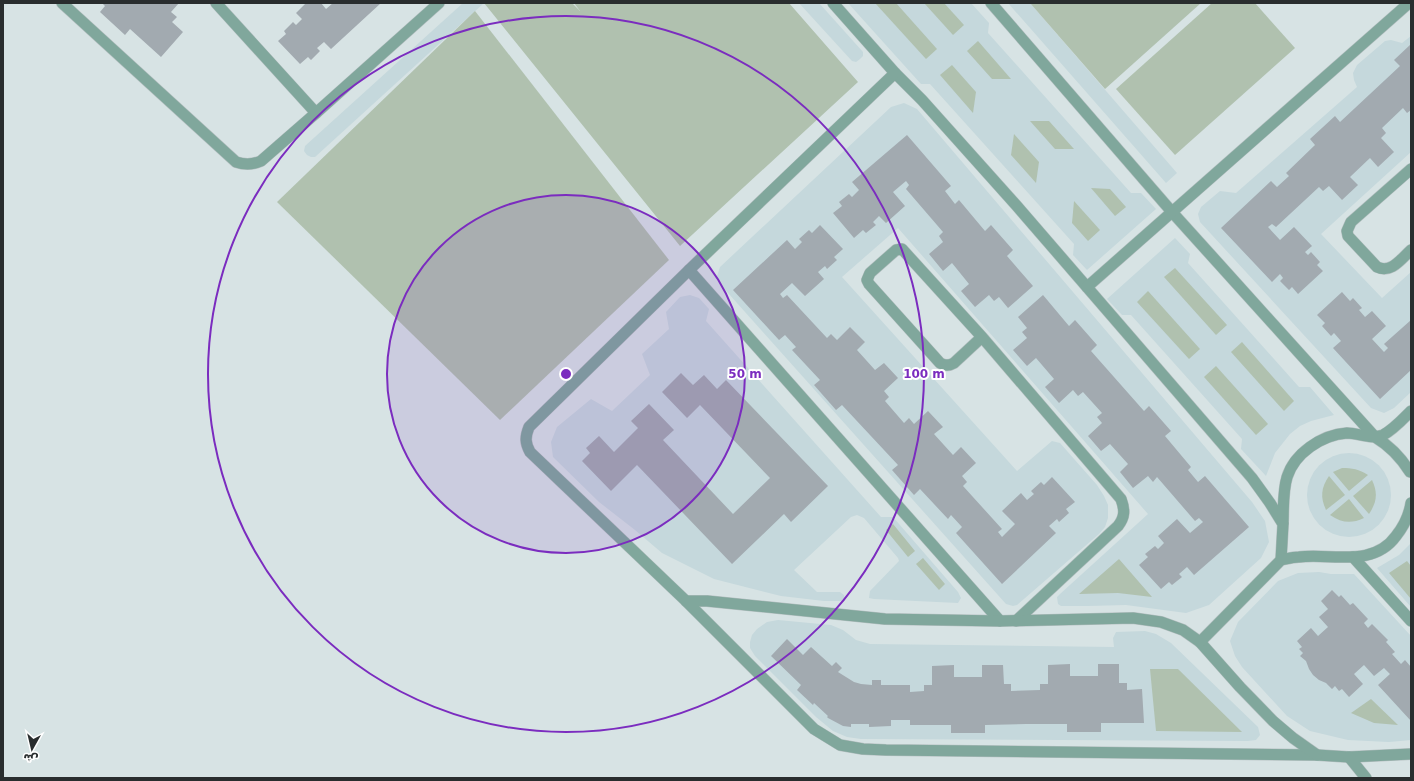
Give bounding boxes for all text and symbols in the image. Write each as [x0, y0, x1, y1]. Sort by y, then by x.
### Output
centre of rings [559, 367, 573, 381]
text: 50 m [728, 367, 762, 381]
text: 100 m [903, 367, 945, 381]
north arrow [12, 729, 52, 769]
text: ش [22, 751, 39, 766]

